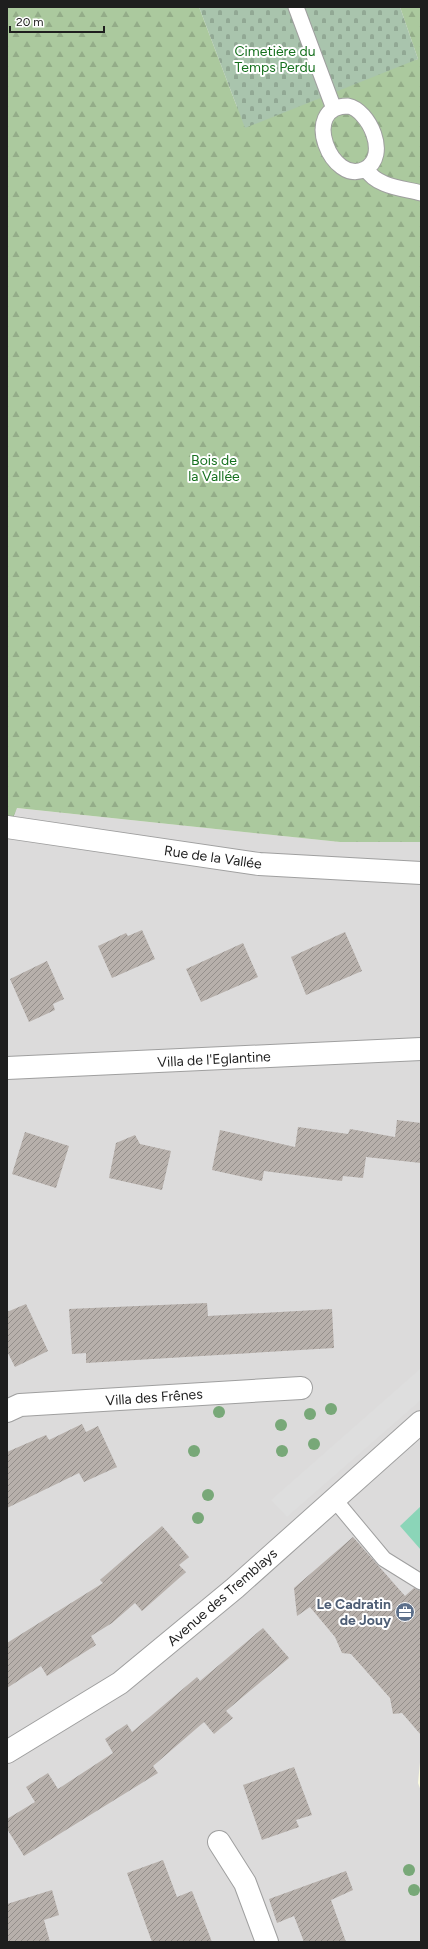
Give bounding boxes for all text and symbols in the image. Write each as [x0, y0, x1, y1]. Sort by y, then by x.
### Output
scale bar [10, 8, 104, 34]
text: 20 m [16, 15, 44, 29]
park label: Cimetière du Temps Perdu [234, 43, 316, 76]
park label: Bois de la Vallée [188, 452, 240, 485]
street label: Rue de la Vallée [163, 842, 263, 873]
street label: Villa de l'Eglantine [157, 1048, 271, 1071]
street label: Villa des Frênes [105, 1386, 203, 1409]
street label: Avenue des Tremblays [164, 1545, 281, 1650]
place label: Le Cadratin de Jouy [316, 1596, 392, 1629]
office icon: Le Cadratin de Jouy [394, 1601, 416, 1623]

